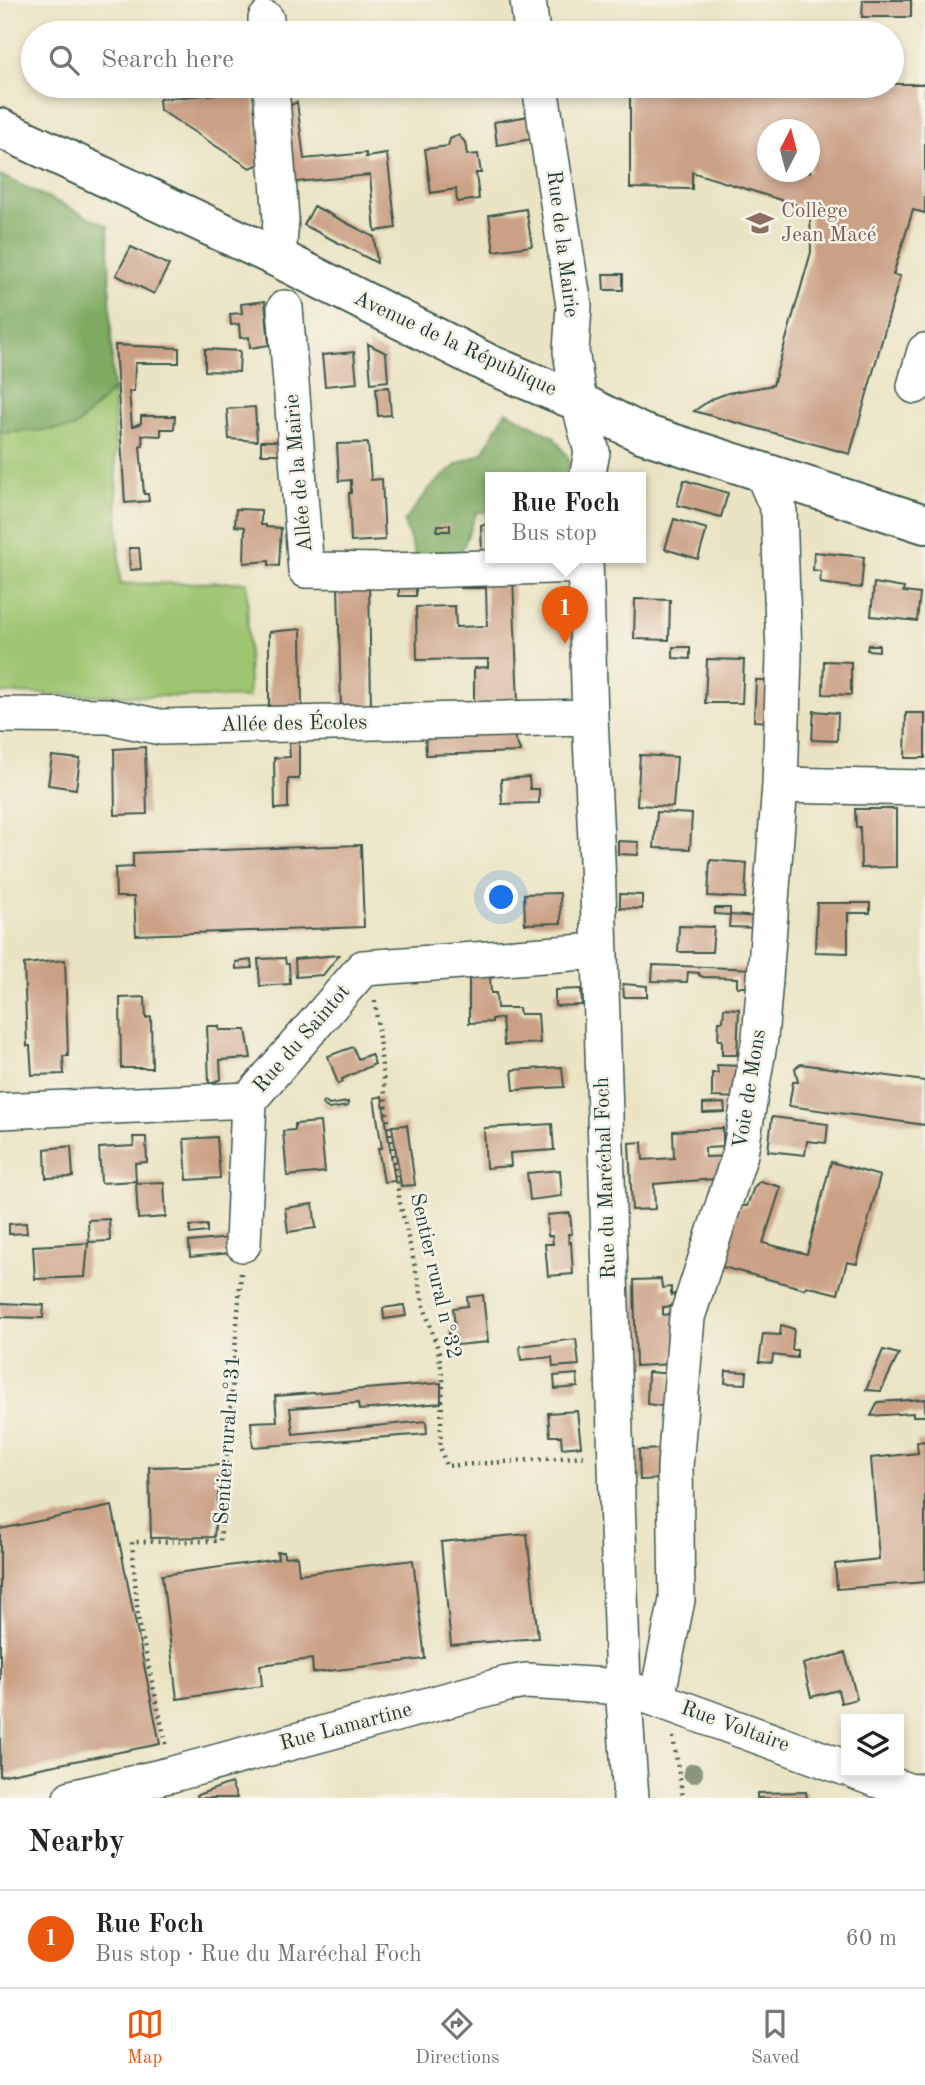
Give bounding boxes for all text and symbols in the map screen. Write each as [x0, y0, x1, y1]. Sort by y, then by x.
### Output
search box [21, 21, 904, 98]
icon: search [45, 41, 83, 79]
text: Search here [101, 47, 234, 73]
north arrow [757, 119, 820, 182]
street label: Rue de la Mairie [543, 169, 581, 319]
place label: Collège Jean Macé [781, 201, 876, 246]
school or university icon: Collège Jean Macé [745, 208, 775, 238]
street label: Avenue de la République [350, 288, 560, 400]
street label: Allée de la Mairie [282, 393, 316, 553]
popup [485, 472, 646, 563]
text: Rue Foch [511, 491, 620, 517]
text: Bus stop [511, 522, 597, 545]
pin: 1 [542, 586, 588, 644]
street label: Allée des Écoles [220, 708, 368, 736]
your location [484, 880, 518, 914]
street label: Rue du Saintot [250, 981, 354, 1097]
street label: Voie de Mons [730, 1028, 770, 1150]
street label: Rue du Maréchal Foch [592, 1077, 620, 1279]
street label: Sentier rural n°32 [406, 1191, 464, 1361]
street label: Sentier rural n°31 [212, 1355, 244, 1525]
street label: Rue Voltaire [678, 1698, 792, 1756]
street label: Rue Lamartine [278, 1699, 414, 1755]
map controls [841, 1714, 904, 1777]
button: layers [841, 1714, 904, 1777]
text: Nearby [28, 1828, 125, 1858]
text: Rue Foch [95, 1912, 204, 1938]
text: 1 [44, 1927, 58, 1950]
text: 60 m [846, 1927, 897, 1950]
text: Bus stop · Rue du Maréchal Foch [95, 1943, 422, 1966]
tab: Map [126, 2005, 164, 2070]
tab: Directions [415, 2005, 500, 2070]
tab: Saved [751, 2005, 799, 2070]

